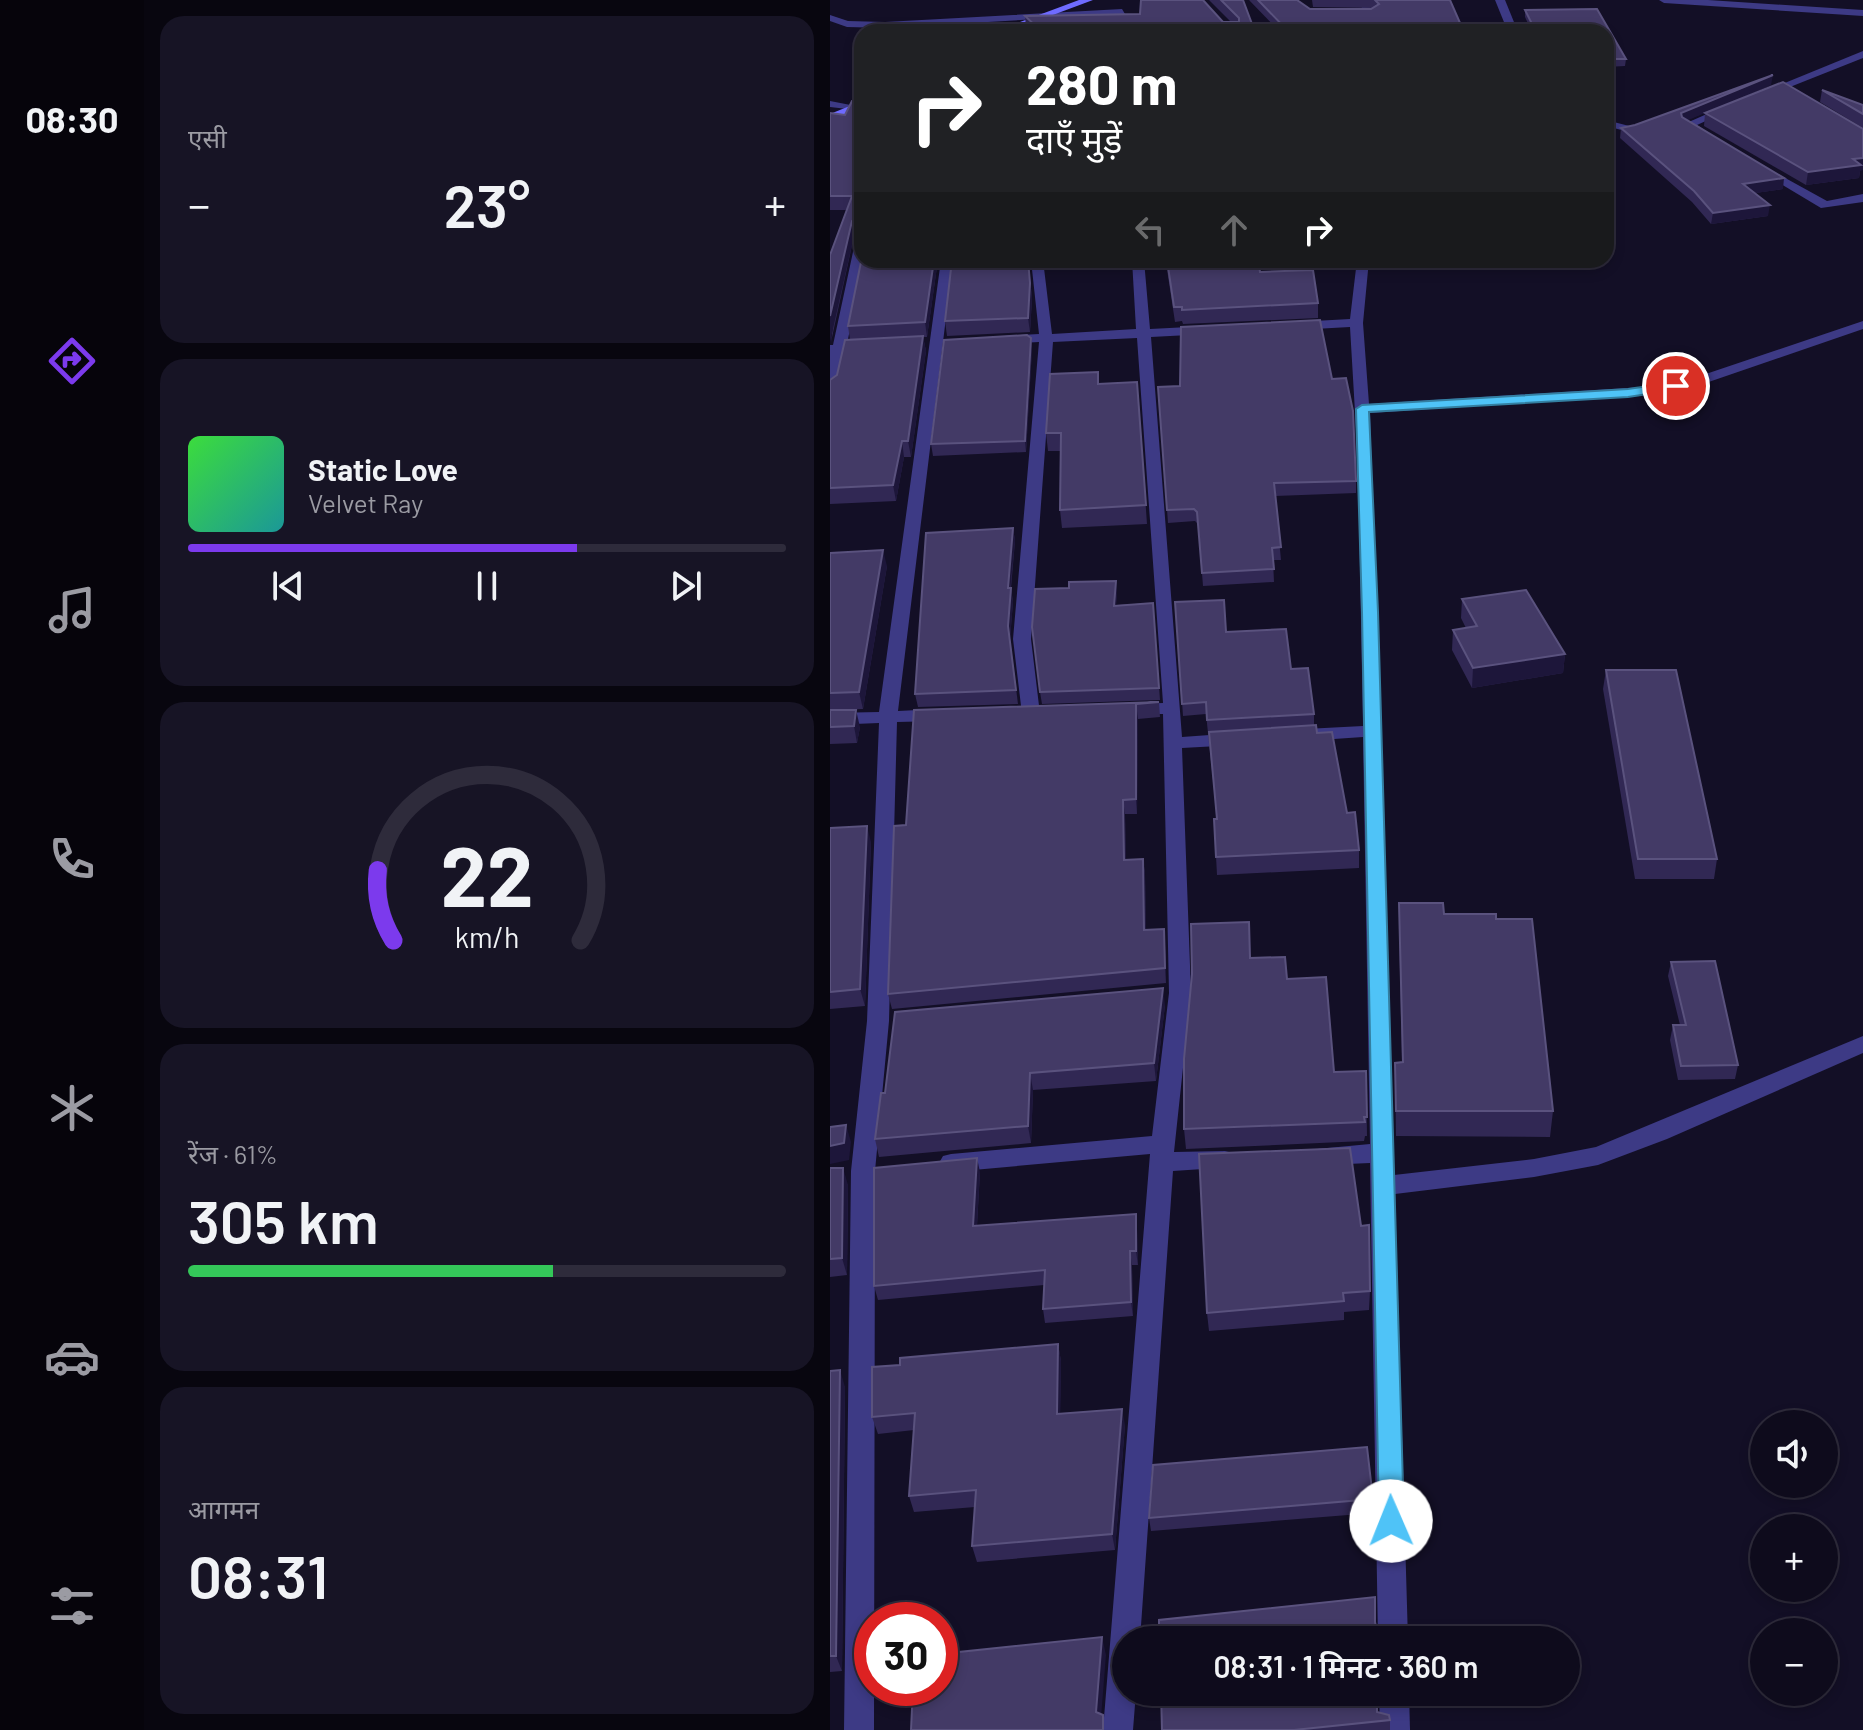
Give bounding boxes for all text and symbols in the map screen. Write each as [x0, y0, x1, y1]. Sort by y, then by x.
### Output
text: 280 m [1026, 49, 1178, 116]
icon: right [894, 56, 998, 160]
text: 08:30 [25, 97, 119, 140]
text: दाएँ मुड़ें [1026, 117, 1122, 160]
text: एसी [188, 122, 227, 153]
text: 23° [444, 168, 530, 240]
text: − [188, 177, 210, 230]
text: + [764, 177, 786, 230]
icon: left [1128, 208, 1172, 252]
icon: ahead [1212, 208, 1256, 252]
icon: right [1296, 208, 1340, 252]
icon: directions [44, 333, 100, 389]
pin [1642, 352, 1710, 420]
icon: arrive [1654, 364, 1698, 408]
text: Static Love [308, 451, 458, 487]
text: Velvet Ray [308, 487, 423, 518]
icon: previous [266, 564, 310, 608]
icon: pause [465, 564, 509, 608]
icon: next [664, 564, 708, 608]
icon: music [44, 582, 100, 638]
text: 22 [440, 824, 534, 924]
icon: phone [44, 831, 100, 887]
text: km/h [455, 919, 519, 954]
icon: climate [44, 1080, 100, 1136]
text: रेंज · 61% [188, 1138, 278, 1169]
text: 305 km [188, 1184, 379, 1256]
icon: car [44, 1329, 100, 1385]
map controls [1750, 1410, 1838, 1706]
button: sound [1750, 1410, 1838, 1498]
position arrow [1349, 1479, 1433, 1563]
text: आगमन [188, 1493, 259, 1524]
button: + [1750, 1514, 1838, 1602]
text: 08:31 [188, 1539, 328, 1611]
icon: filters [44, 1578, 100, 1634]
speed limit sign: 30 [854, 1602, 958, 1706]
button: − [1750, 1618, 1838, 1706]
text: 08:31 · 1 मिनट · 360 m [1214, 1648, 1478, 1684]

